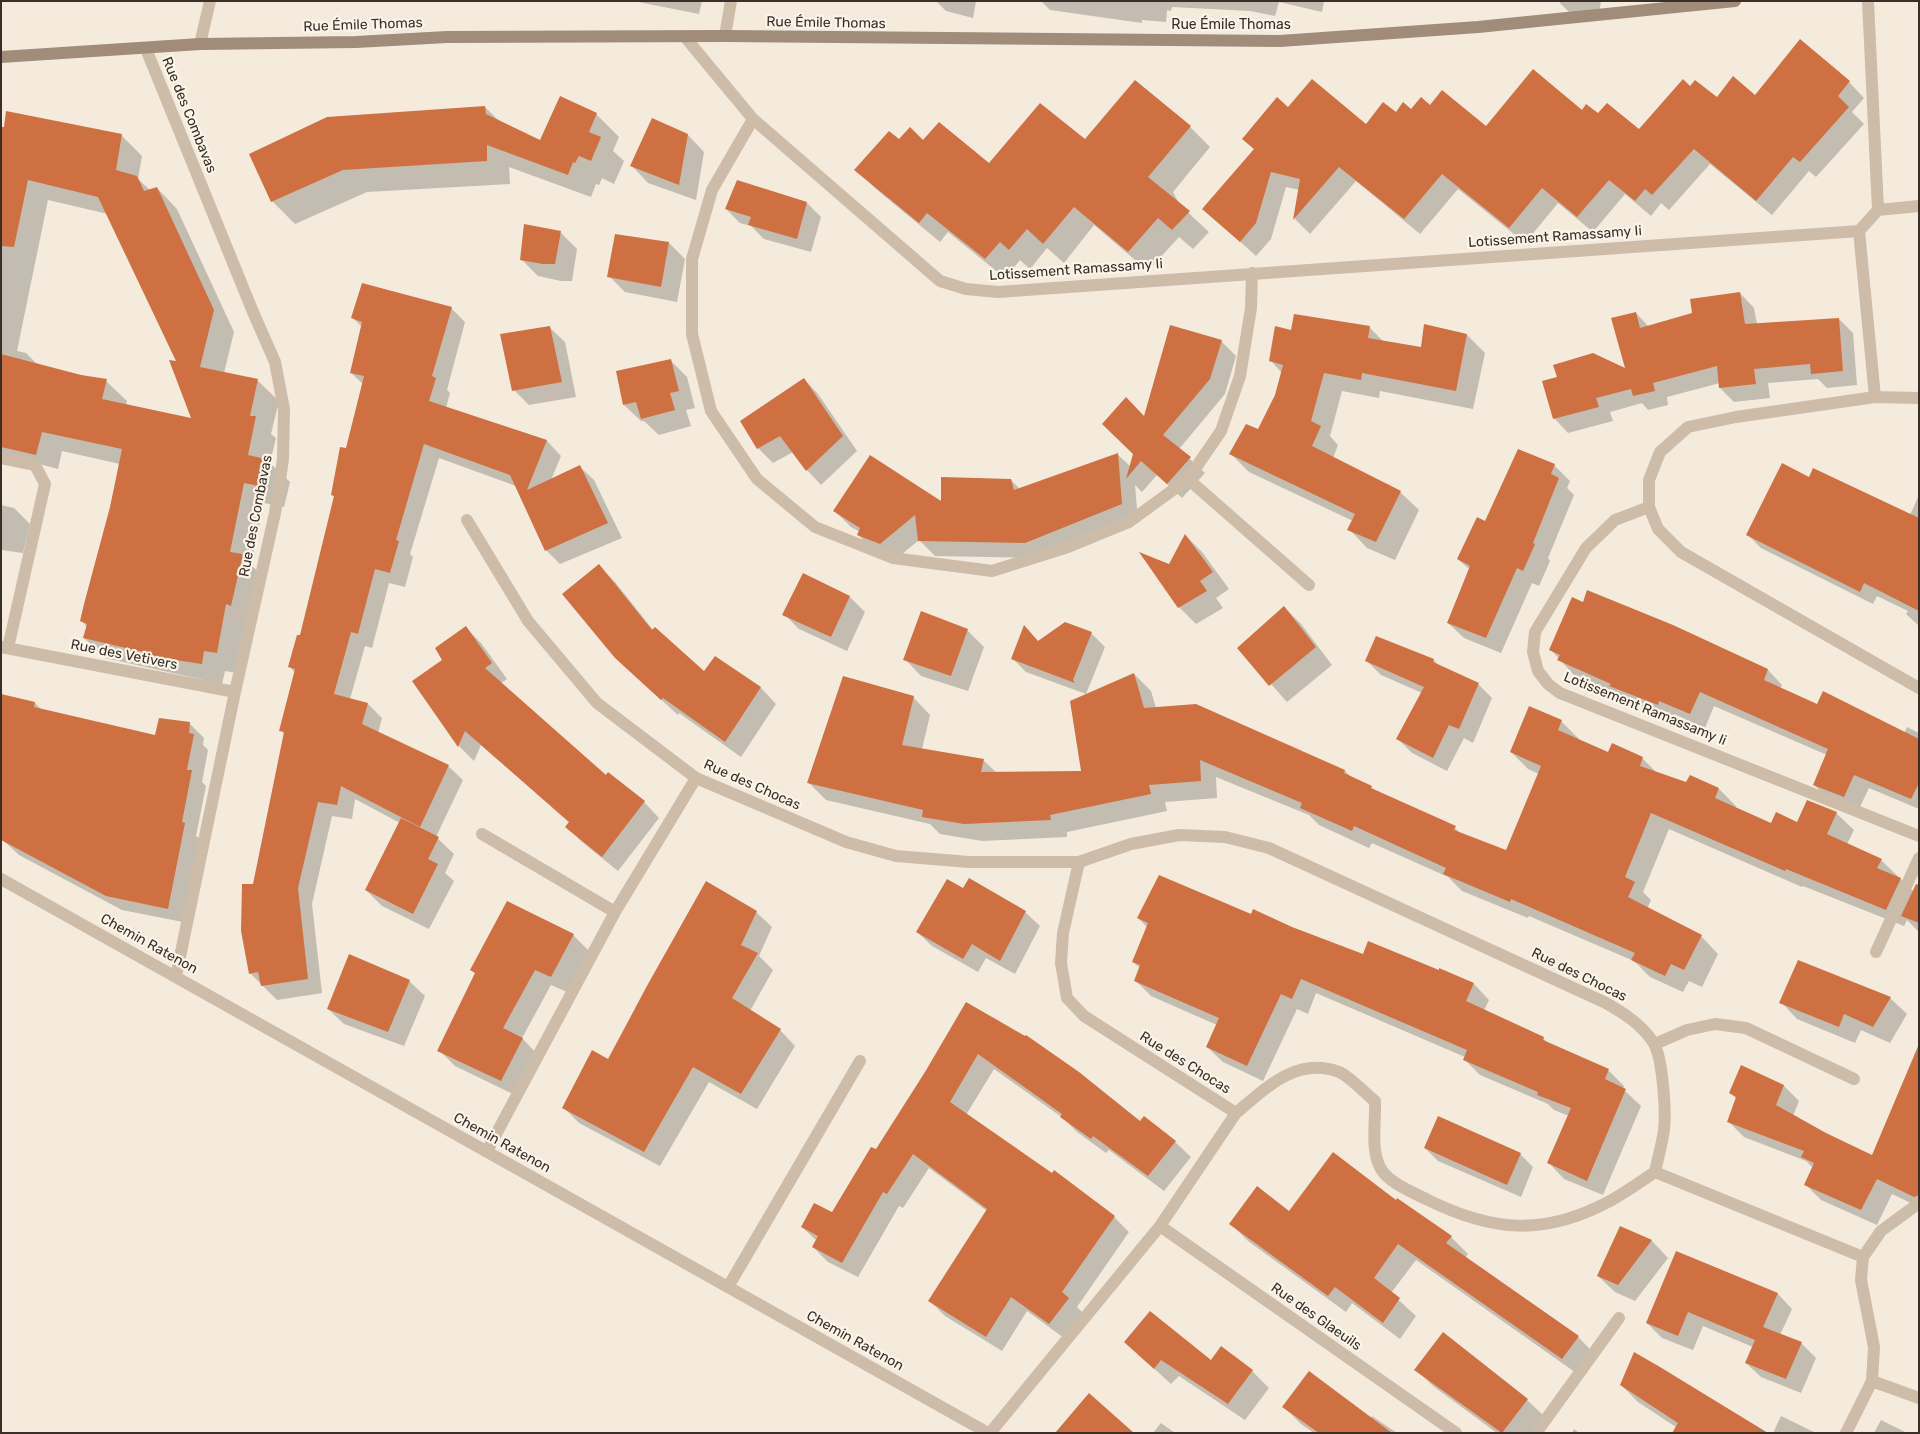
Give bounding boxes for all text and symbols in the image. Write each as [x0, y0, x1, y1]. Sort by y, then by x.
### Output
street label: Rue Émile Thomas [766, 14, 886, 32]
street label: Rue Émile Thomas [303, 15, 423, 35]
street label: Rue Émile Thomas [1171, 17, 1291, 33]
street label: Rue des Combavas [158, 55, 220, 175]
street label: Lotissement Ramassamy Ii [1468, 223, 1642, 251]
street label: Lotissement Ramassamy Ii [989, 256, 1163, 284]
street label: Rue des Combavas [236, 454, 276, 578]
street label: Rue des Vetivers [69, 636, 179, 674]
street label: Lotissement Ramassamy Ii [1561, 669, 1729, 749]
street label: Rue des Chocas [701, 756, 803, 814]
street label: Chemin Ratenon [97, 910, 201, 978]
street label: Rue des Chocas [1529, 945, 1629, 1005]
street label: Rue des Chocas [1136, 1028, 1234, 1098]
street label: Chemin Ratenon [450, 1109, 554, 1177]
street label: Rue des Glaeuils [1268, 1280, 1364, 1354]
street label: Chemin Ratenon [803, 1307, 907, 1375]

